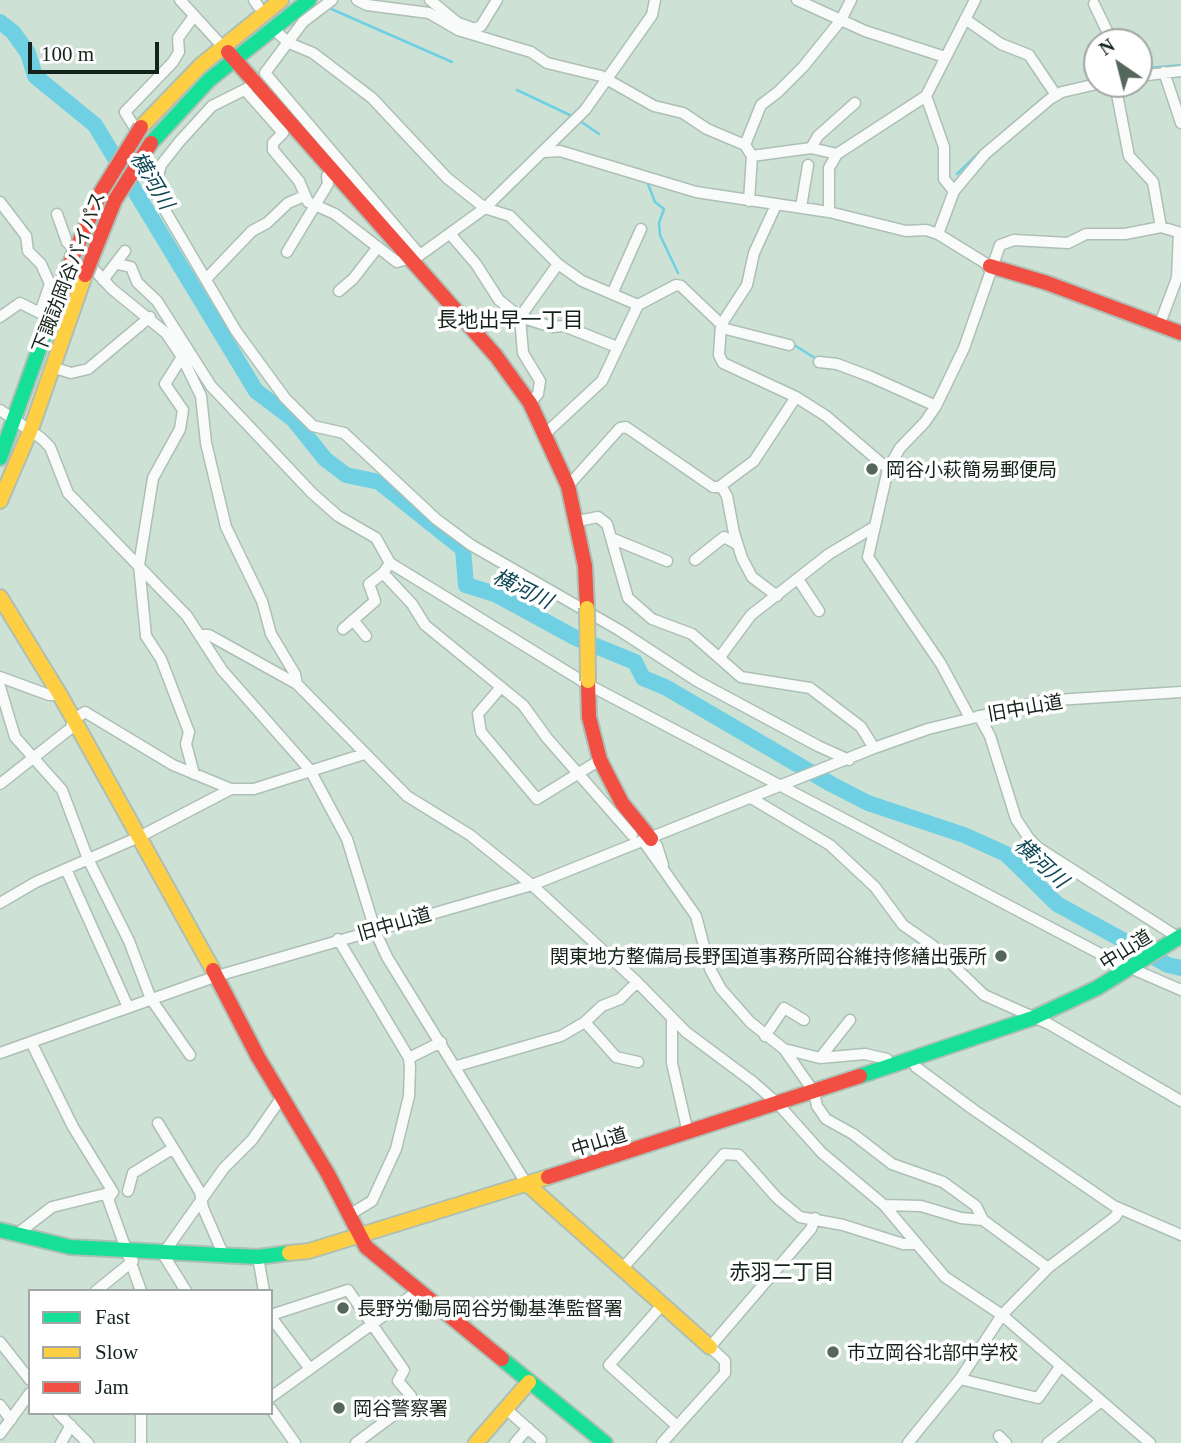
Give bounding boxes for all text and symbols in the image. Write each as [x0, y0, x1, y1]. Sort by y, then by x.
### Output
scale bar [32, 28, 163, 72]
north arrow [1083, 28, 1153, 98]
text: N [1095, 34, 1118, 60]
text: 100 m [41, 42, 94, 66]
water label: 横河川 [126, 147, 180, 213]
street label: 下諏訪岡谷バイパス [27, 188, 109, 356]
district label: 長地出早一丁目 [437, 306, 583, 332]
place label: 岡谷小萩簡易郵便局 [886, 458, 1057, 480]
marker: 岡谷小萩簡易郵便局 [864, 461, 880, 477]
water label: 横河川 [489, 563, 557, 613]
street label: 旧中山道 [986, 689, 1064, 725]
water label: 横河川 [1010, 832, 1074, 892]
street label: 旧中山道 [354, 902, 434, 944]
street label: 中山道 [1095, 924, 1155, 974]
place label: 関東地方整備局長野国道事務所岡谷維持修繕出張所 [550, 945, 987, 967]
marker: 関東地方整備局長野国道事務所岡谷維持修繕出張所 [993, 948, 1009, 964]
street label: 中山道 [568, 1122, 630, 1160]
district label: 赤羽二丁目 [730, 1258, 834, 1284]
legend [28, 1289, 273, 1415]
place label: 長野労働局岡谷労働基準監督署 [357, 1297, 623, 1319]
marker: 長野労働局岡谷労働基準監督署 [335, 1300, 351, 1316]
text: Fast [95, 1305, 130, 1329]
text: Slow [95, 1340, 138, 1364]
place label: 市立岡谷北部中学校 [847, 1341, 1018, 1363]
marker: 市立岡谷北部中学校 [825, 1344, 841, 1360]
text: Jam [95, 1375, 129, 1399]
place label: 岡谷警察署 [353, 1397, 448, 1419]
marker: 岡谷警察署 [331, 1400, 347, 1416]

